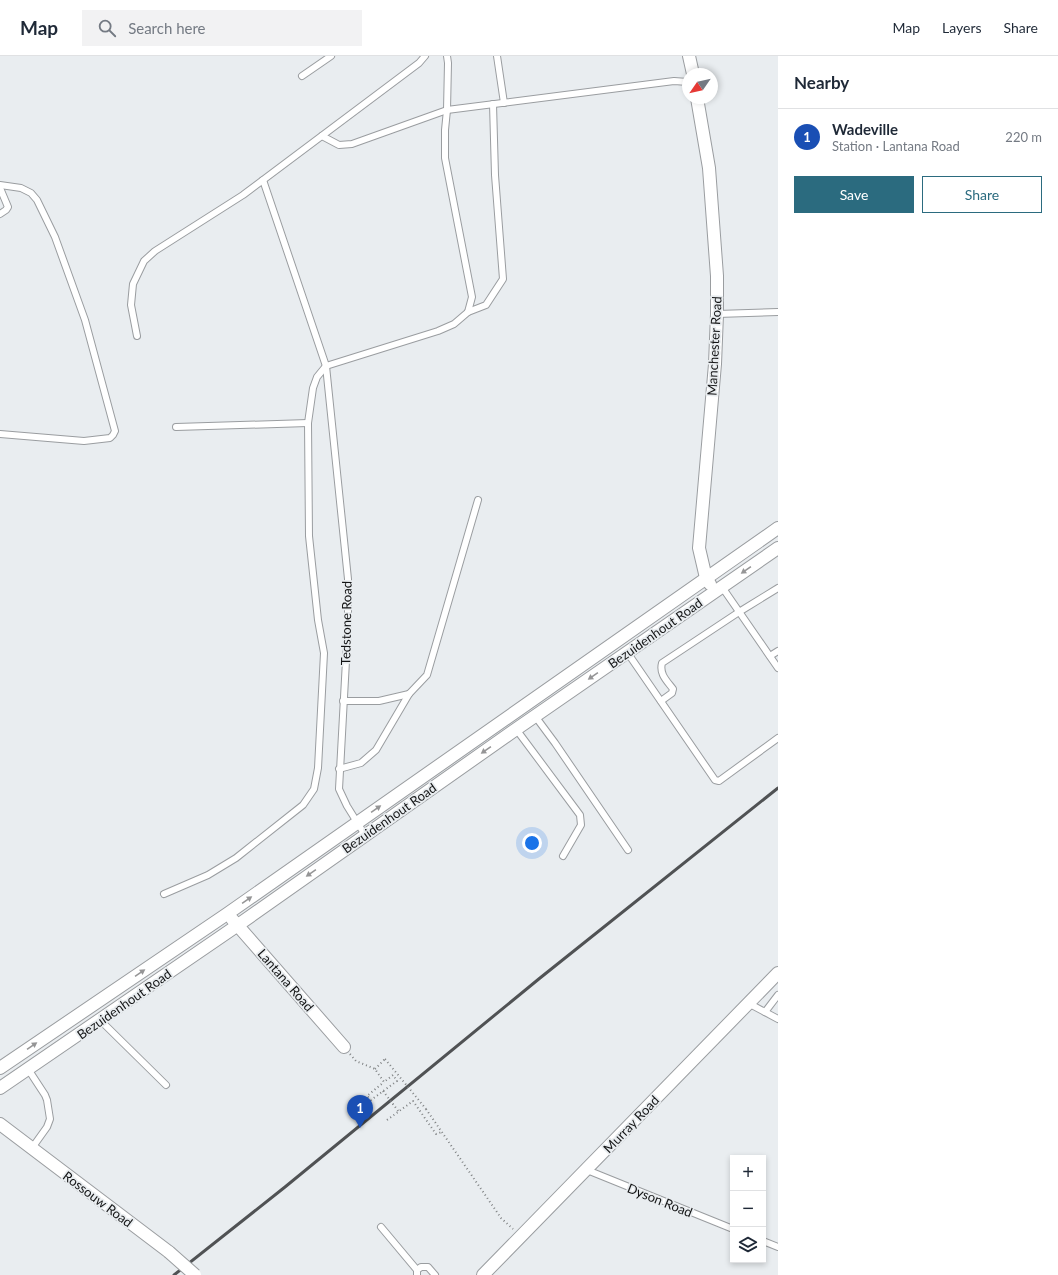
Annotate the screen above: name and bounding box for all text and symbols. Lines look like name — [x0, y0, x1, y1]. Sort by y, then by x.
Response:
search box — [82, 10, 362, 46]
text: Map — [20, 16, 58, 39]
icon: search — [96, 17, 118, 39]
text: Search here — [128, 19, 206, 37]
text: Map — [892, 19, 920, 36]
text: Layers — [942, 19, 982, 36]
text: Share — [1004, 19, 1038, 36]
north arrow — [682, 68, 718, 104]
text: Nearby — [794, 72, 849, 93]
text: Wadeville — [832, 120, 898, 138]
text: 1 — [803, 129, 811, 145]
text: 220 m — [1005, 129, 1042, 145]
text: Station · Lantana Road — [832, 138, 960, 154]
button: Save — [794, 176, 914, 213]
button: Share — [922, 176, 1042, 213]
street label: Manchester Road — [703, 296, 725, 396]
one-way arrow — [741, 566, 751, 574]
street label: Tedstone Road — [337, 581, 355, 665]
street label: Bezuidenhout Road — [605, 594, 705, 672]
one-way arrow — [588, 672, 598, 680]
one-way arrow — [481, 746, 492, 754]
street label: Bezuidenhout Road — [339, 779, 439, 857]
one-way arrow — [371, 805, 381, 813]
your location — [522, 833, 542, 853]
one-way arrow — [306, 869, 317, 877]
one-way arrow — [242, 896, 252, 904]
street label: Lantana Road — [255, 946, 317, 1014]
street label: Bezuidenhout Road — [74, 965, 174, 1043]
one-way arrow — [134, 969, 145, 977]
one-way arrow — [26, 1043, 38, 1050]
street label: Murray Road — [600, 1092, 662, 1156]
pin: 1 — [347, 1095, 373, 1128]
map controls — [730, 1155, 766, 1263]
button: + — [730, 1155, 766, 1191]
street label: Rossouw Road — [60, 1168, 136, 1230]
street label: Dyson Road — [625, 1180, 695, 1220]
button: − — [730, 1191, 766, 1227]
button: layers — [730, 1227, 766, 1263]

